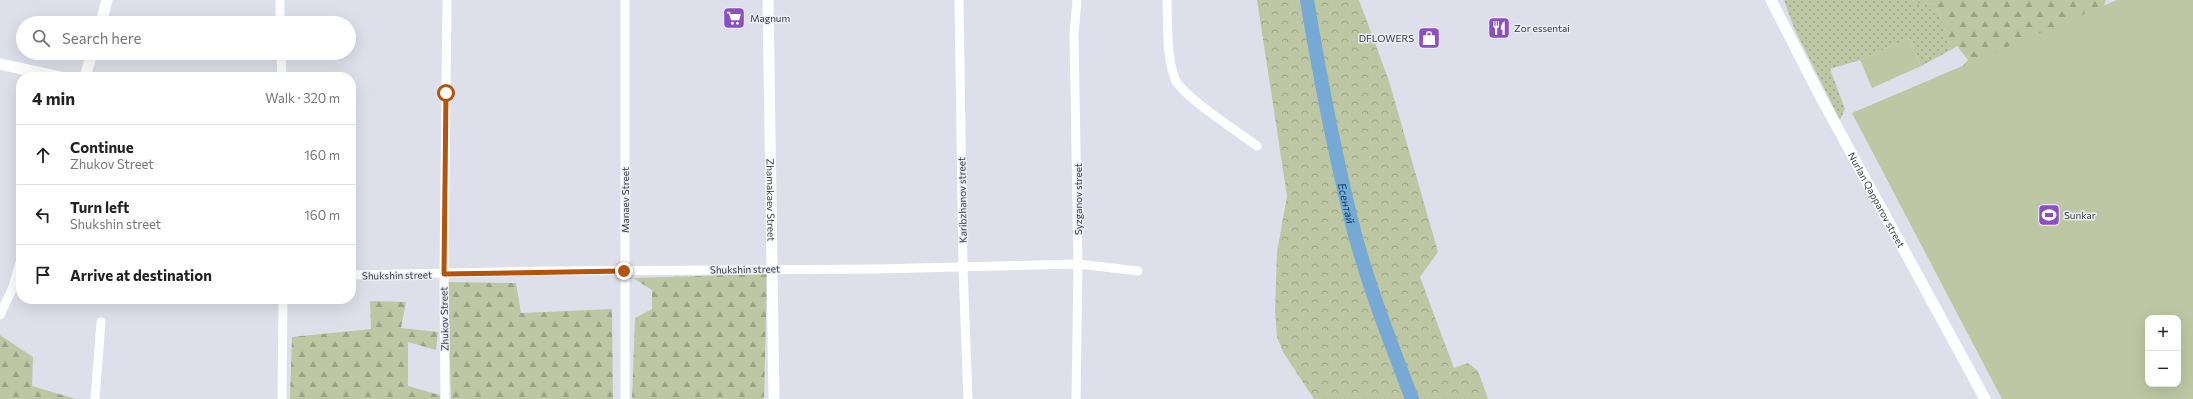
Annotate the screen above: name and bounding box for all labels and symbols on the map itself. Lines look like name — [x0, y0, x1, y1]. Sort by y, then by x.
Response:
supermarket icon: Magnum — [721, 5, 747, 31]
place label: Magnum — [750, 12, 790, 24]
restaurant icon: Zor essentai — [1486, 15, 1512, 41]
place label: Zor essentai — [1514, 22, 1570, 34]
shop icon: DFLOWERS — [1416, 25, 1442, 51]
place label: DFLOWERS — [1359, 32, 1414, 44]
route start — [437, 84, 455, 102]
street label: Nurlan Qapparov street — [1846, 150, 1907, 250]
street label: Karibzhanov street — [955, 157, 969, 243]
street label: Zhamakaev Street — [764, 158, 778, 241]
street label: Syzganov street — [1072, 163, 1084, 235]
street label: Manaev Street — [619, 167, 631, 233]
water label: Есентай — [1336, 181, 1358, 225]
sports icon: Sunkar — [2036, 202, 2062, 228]
place label: Sunkar — [2064, 209, 2096, 221]
route end — [615, 262, 633, 280]
street label: Shukshin street — [710, 262, 780, 276]
street label: Shukshin street — [362, 268, 432, 282]
street label: Zhukov Street — [437, 287, 451, 351]

